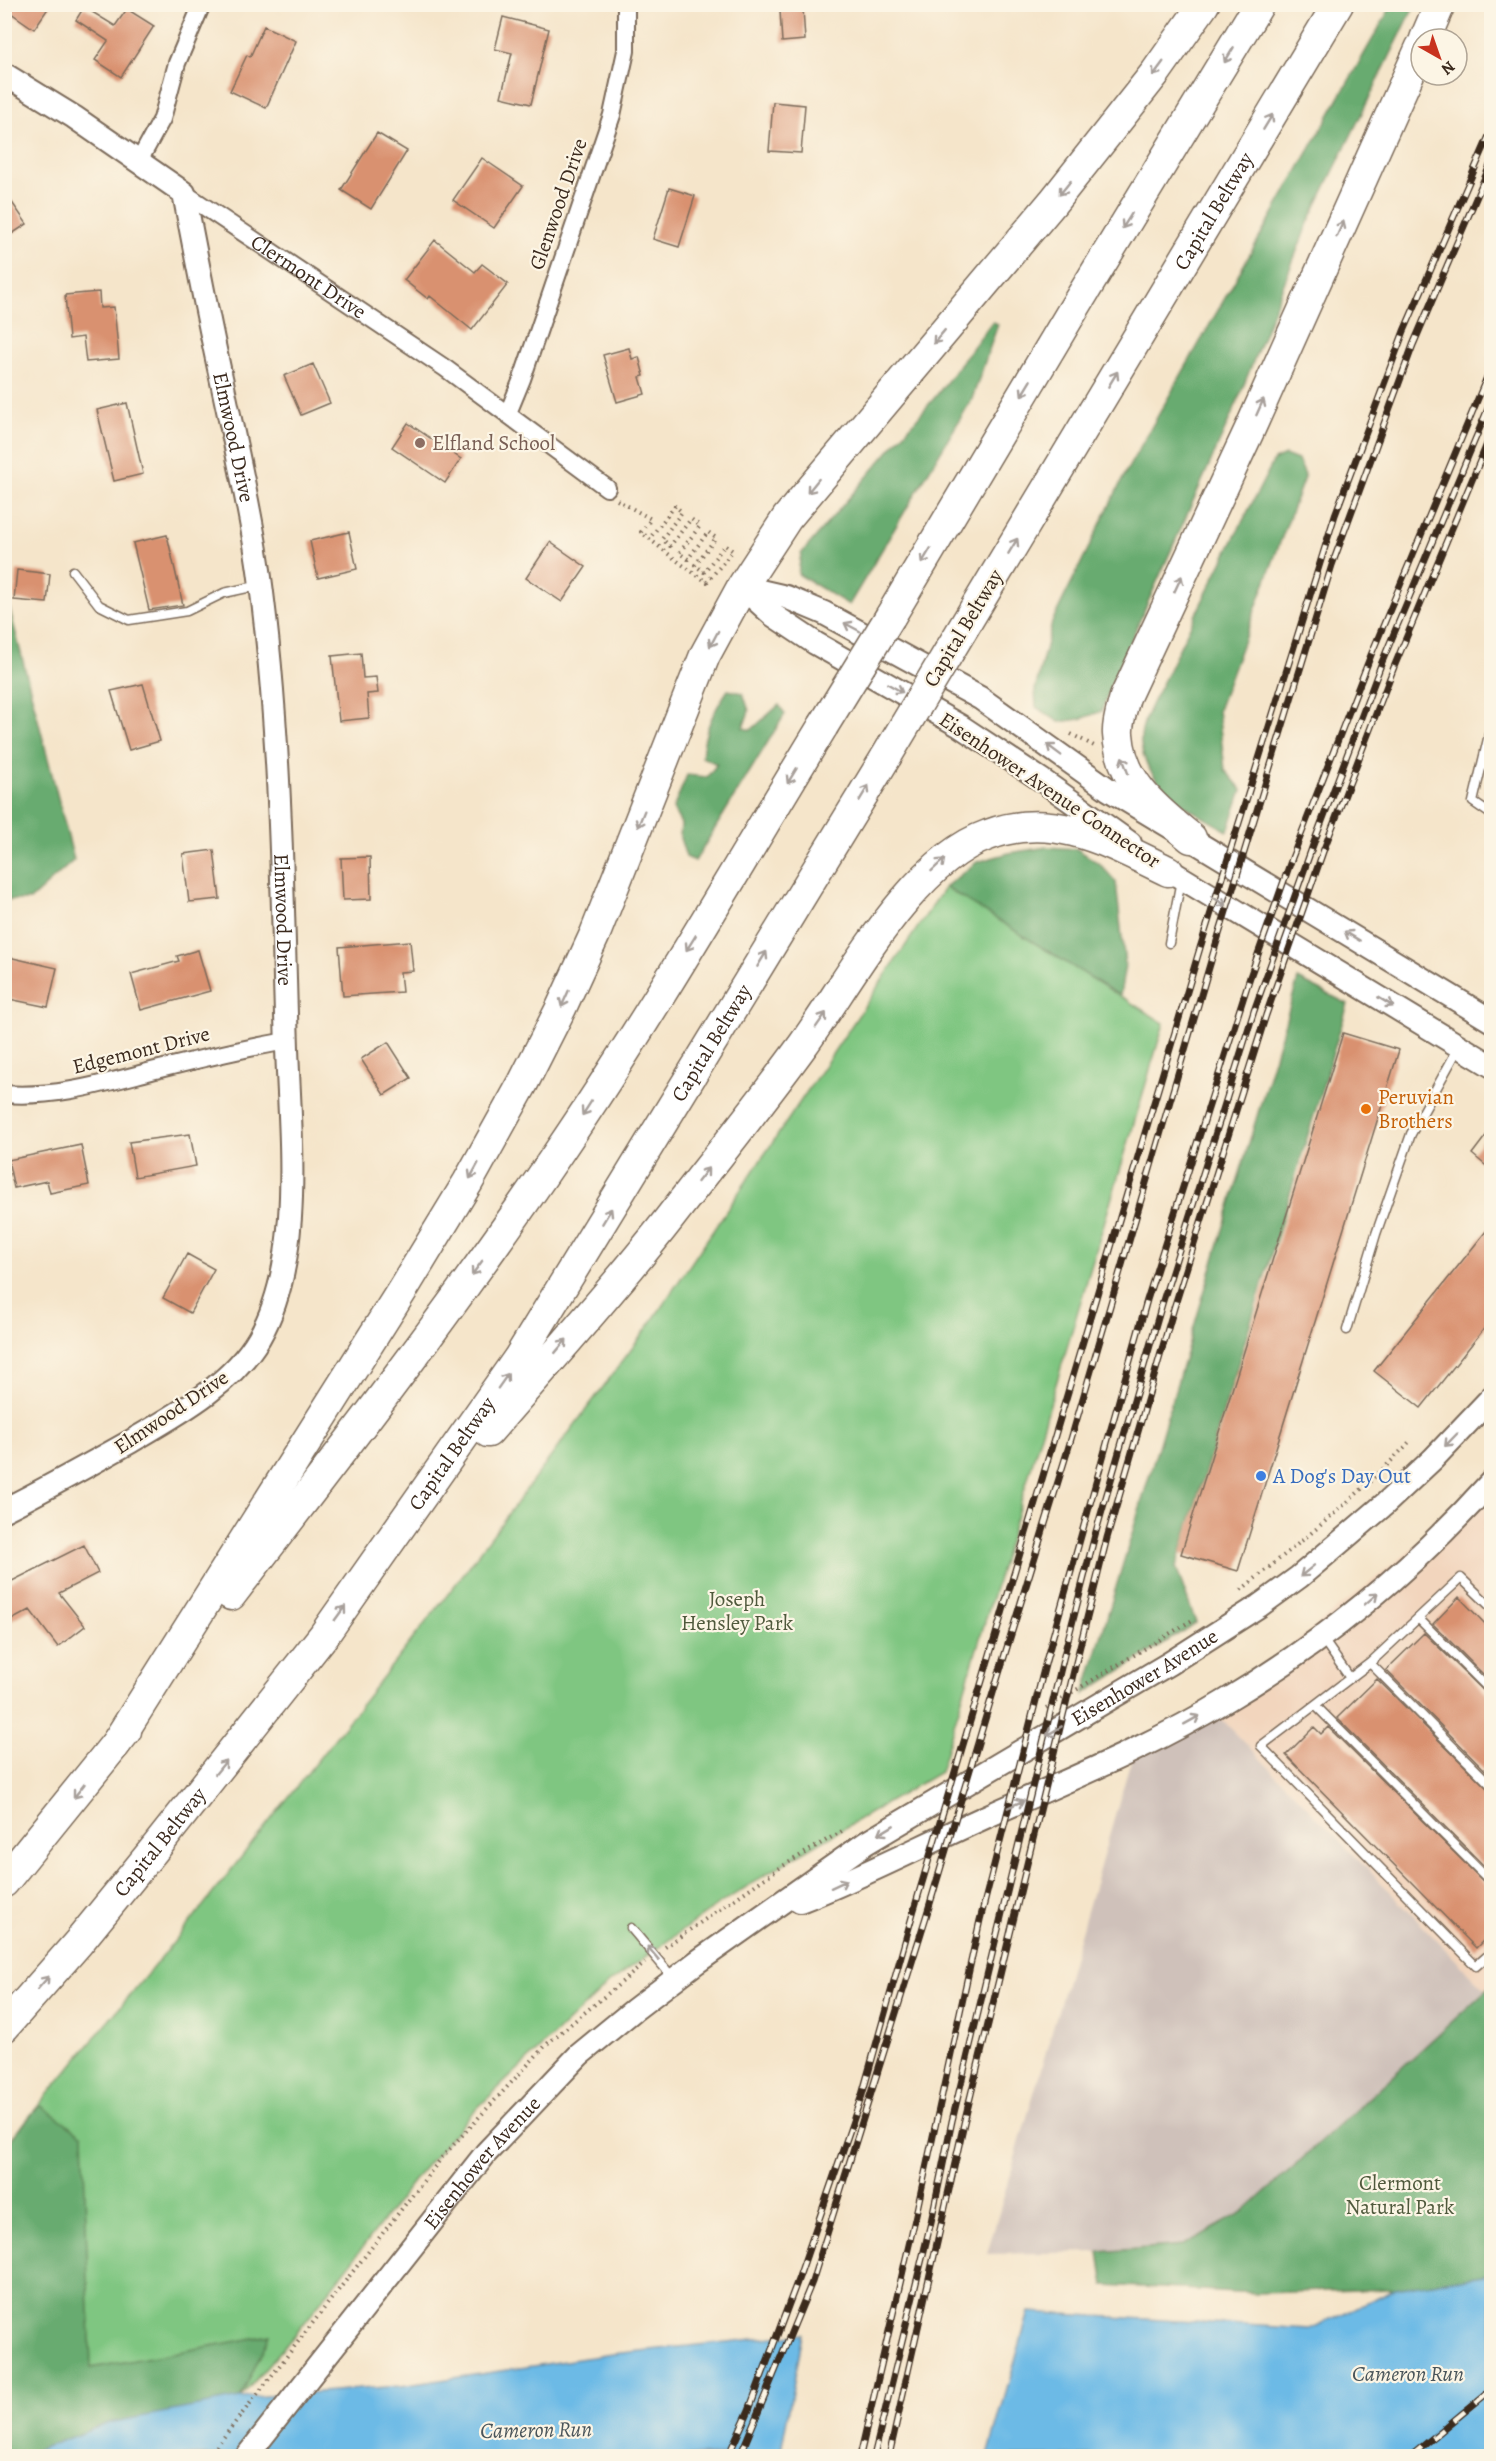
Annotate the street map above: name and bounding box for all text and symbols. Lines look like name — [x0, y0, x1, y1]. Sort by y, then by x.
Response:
north arrow — [1409, 27, 1469, 87]
one-way arrow — [1222, 46, 1234, 63]
text: N — [1436, 56, 1460, 80]
one-way arrow — [1152, 61, 1164, 77]
one-way arrow — [1262, 114, 1274, 131]
street label: Glenwood Drive — [522, 134, 594, 274]
street label: Capital Beltway — [1167, 146, 1260, 275]
one-way arrow — [1058, 180, 1072, 195]
one-way arrow — [1121, 212, 1133, 229]
one-way arrow — [1334, 220, 1346, 238]
street label: Clermont Drive — [245, 228, 372, 325]
one-way arrow — [932, 329, 946, 344]
street label: Elmwood Drive — [206, 369, 261, 505]
one-way arrow — [1108, 371, 1120, 388]
one-way arrow — [1020, 379, 1032, 396]
one-way arrow — [1254, 398, 1266, 416]
place label: Elfland School — [432, 429, 555, 457]
marker: Elfland School — [413, 436, 427, 450]
one-way arrow — [807, 478, 820, 494]
one-way arrow — [1007, 538, 1019, 555]
one-way arrow — [920, 547, 932, 564]
street label: Capital Beltway — [917, 563, 1010, 692]
one-way arrow — [1174, 575, 1185, 593]
one-way arrow — [844, 621, 861, 633]
one-way arrow — [708, 629, 719, 647]
one-way arrow — [886, 683, 903, 695]
street label: Eisenhower Avenue Connector — [934, 705, 1166, 875]
one-way arrow — [1046, 744, 1062, 757]
one-way arrow — [1119, 756, 1130, 775]
one-way arrow — [786, 767, 798, 784]
one-way arrow — [858, 785, 870, 802]
one-way arrow — [634, 809, 645, 828]
street label: Elmwood Drive — [267, 853, 299, 986]
one-way arrow — [930, 858, 945, 872]
one-way arrow — [1210, 896, 1227, 908]
one-way arrow — [1344, 929, 1361, 941]
one-way arrow — [685, 934, 697, 951]
one-way arrow — [757, 951, 769, 968]
street label: Capital Beltway — [665, 978, 758, 1107]
one-way arrow — [559, 989, 570, 1007]
one-way arrow — [1377, 996, 1394, 1008]
one-way arrow — [815, 1012, 827, 1029]
street label: Edgemont Drive — [69, 1019, 213, 1081]
place label: Peruvian Brothers — [1378, 1083, 1454, 1135]
one-way arrow — [581, 1099, 594, 1116]
marker: Peruvian Brothers — [1359, 1102, 1373, 1116]
one-way arrow — [468, 1162, 480, 1179]
one-way arrow — [696, 1168, 709, 1184]
one-way arrow — [601, 1208, 613, 1225]
one-way arrow — [471, 1260, 483, 1276]
one-way arrow — [554, 1339, 568, 1354]
street label: Elmwood Drive — [108, 1363, 234, 1461]
one-way arrow — [497, 1373, 509, 1389]
street label: Capital Beltway — [402, 1390, 502, 1516]
one-way arrow — [1444, 1432, 1459, 1447]
place label: A Dog's Day Out — [1272, 1462, 1411, 1490]
marker: A Dog's Day Out — [1254, 1469, 1268, 1483]
one-way arrow — [1299, 1564, 1315, 1577]
park label: Joseph Hensley Park — [681, 1585, 794, 1637]
one-way arrow — [1363, 1592, 1378, 1606]
one-way arrow — [334, 1606, 346, 1622]
street label: Eisenhower Avenue — [1066, 1622, 1223, 1733]
one-way arrow — [1183, 1714, 1200, 1726]
one-way arrow — [1046, 1726, 1063, 1738]
one-way arrow — [214, 1760, 227, 1776]
street label: Capital Beltway — [107, 1781, 213, 1903]
one-way arrow — [73, 1783, 86, 1799]
one-way arrow — [1007, 1797, 1025, 1808]
one-way arrow — [878, 1825, 895, 1837]
one-way arrow — [829, 1878, 847, 1890]
one-way arrow — [646, 1946, 659, 1962]
one-way arrow — [36, 1975, 50, 1990]
street label: Eisenhower Avenue — [417, 2090, 547, 2235]
park label: Clermont Natural Park — [1345, 2169, 1455, 2221]
water label: Cameron Run — [1352, 2359, 1464, 2389]
water label: Cameron Run — [480, 2414, 592, 2446]

